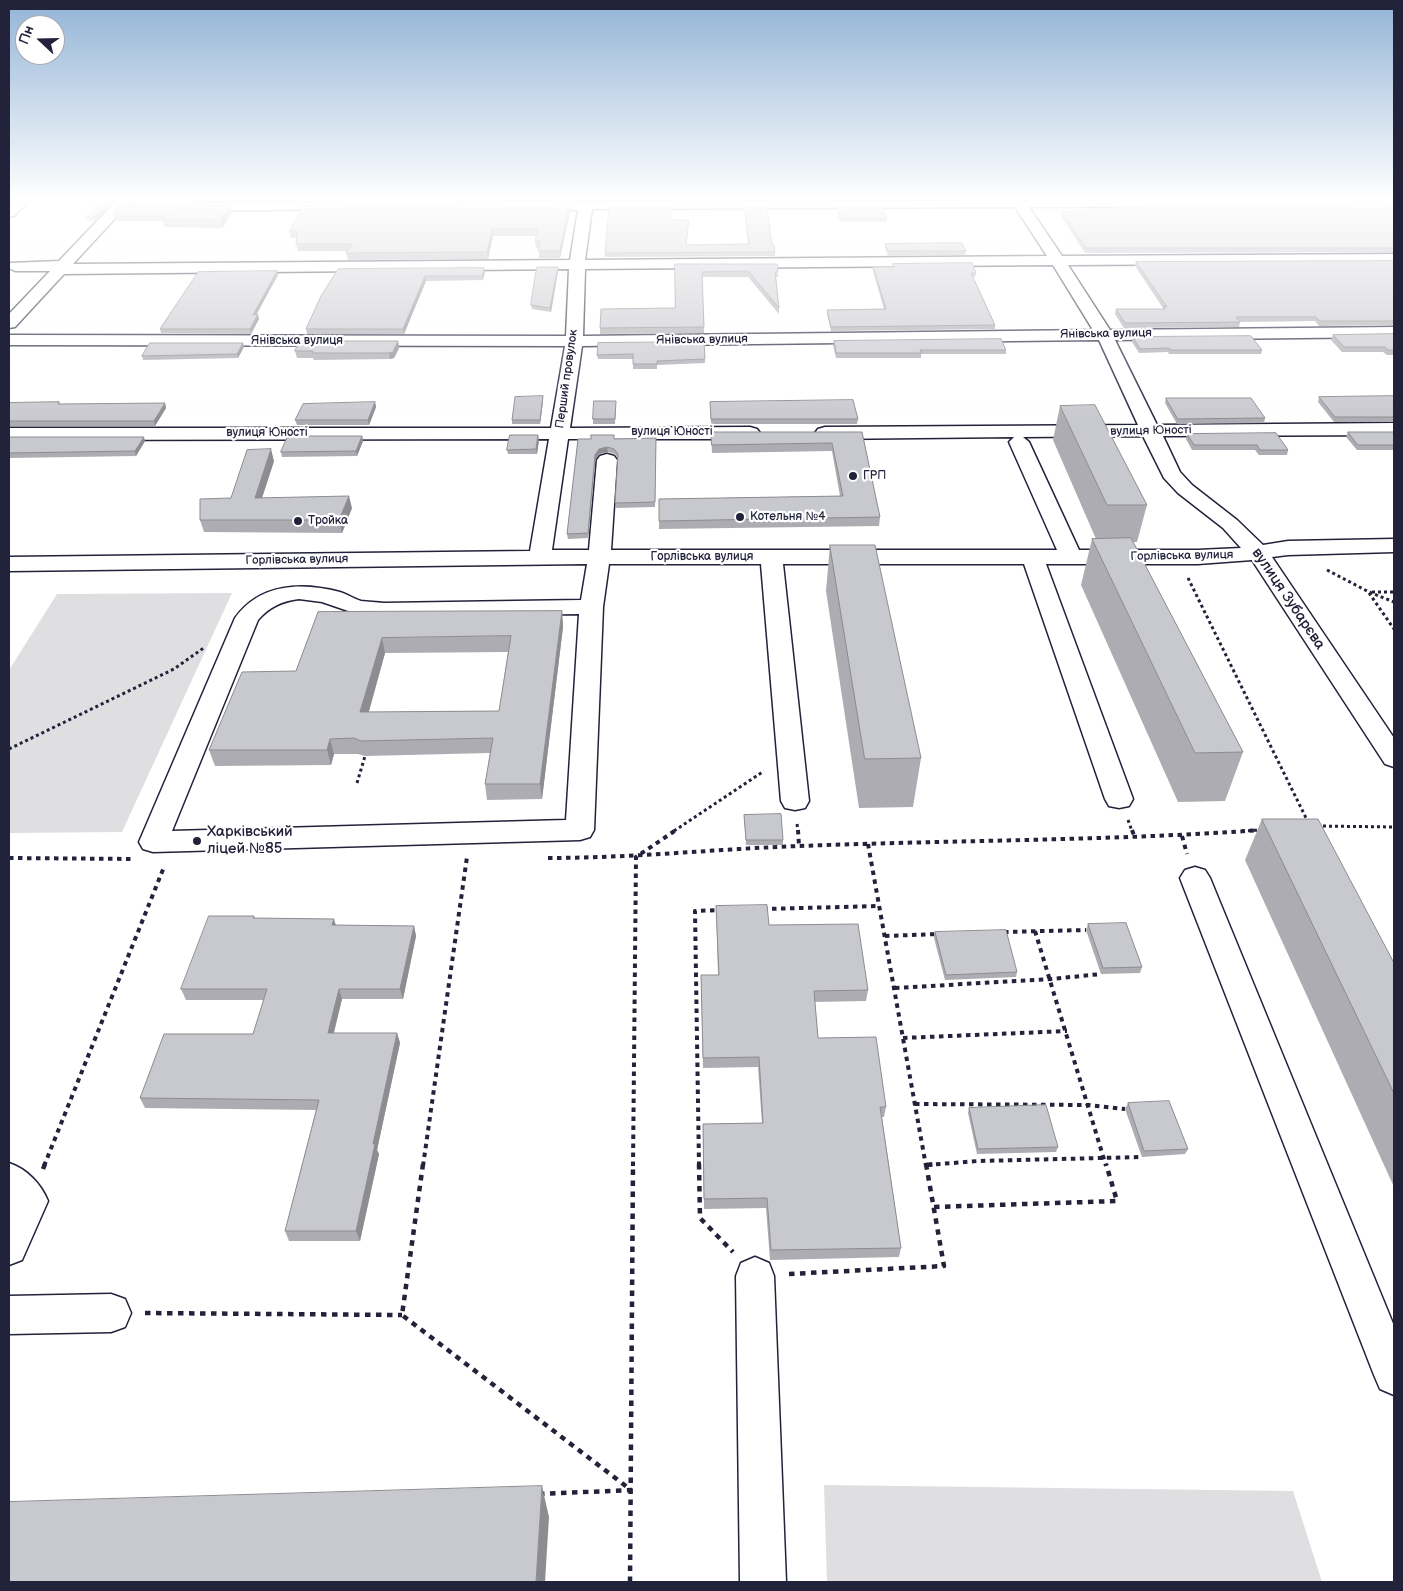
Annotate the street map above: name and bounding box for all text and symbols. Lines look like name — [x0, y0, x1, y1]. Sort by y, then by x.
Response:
north arrow — [15, 15, 65, 65]
text: Пн — [15, 23, 38, 47]
street label: Янівська вулиця — [1060, 326, 1152, 342]
street label: Перший провулок — [553, 329, 581, 429]
street label: Янівська вулиця — [656, 332, 748, 348]
street label: Янівська вулиця — [251, 334, 343, 348]
street label: вулиця Юності — [1110, 423, 1192, 439]
street label: вулиця Юності — [631, 425, 713, 439]
street label: вулиця Юності — [226, 426, 308, 440]
place label: ГРП — [863, 469, 886, 483]
marker: ГРП — [847, 470, 859, 482]
place label: Котельня №4 — [750, 510, 826, 524]
marker: Котельня №4 — [734, 511, 746, 523]
place label: Тройка — [308, 514, 348, 528]
marker: Тройка — [292, 515, 304, 527]
street label: вулиця Зубарєва — [1247, 545, 1329, 653]
street label: Горлівська вулиця — [1130, 548, 1234, 564]
street label: Горлівська вулиця — [651, 550, 753, 564]
street label: Горлівська вулиця — [245, 552, 349, 568]
place label: Харківський ліцей №85 — [207, 823, 293, 858]
marker: Харківський ліцей №85 — [191, 835, 203, 847]

